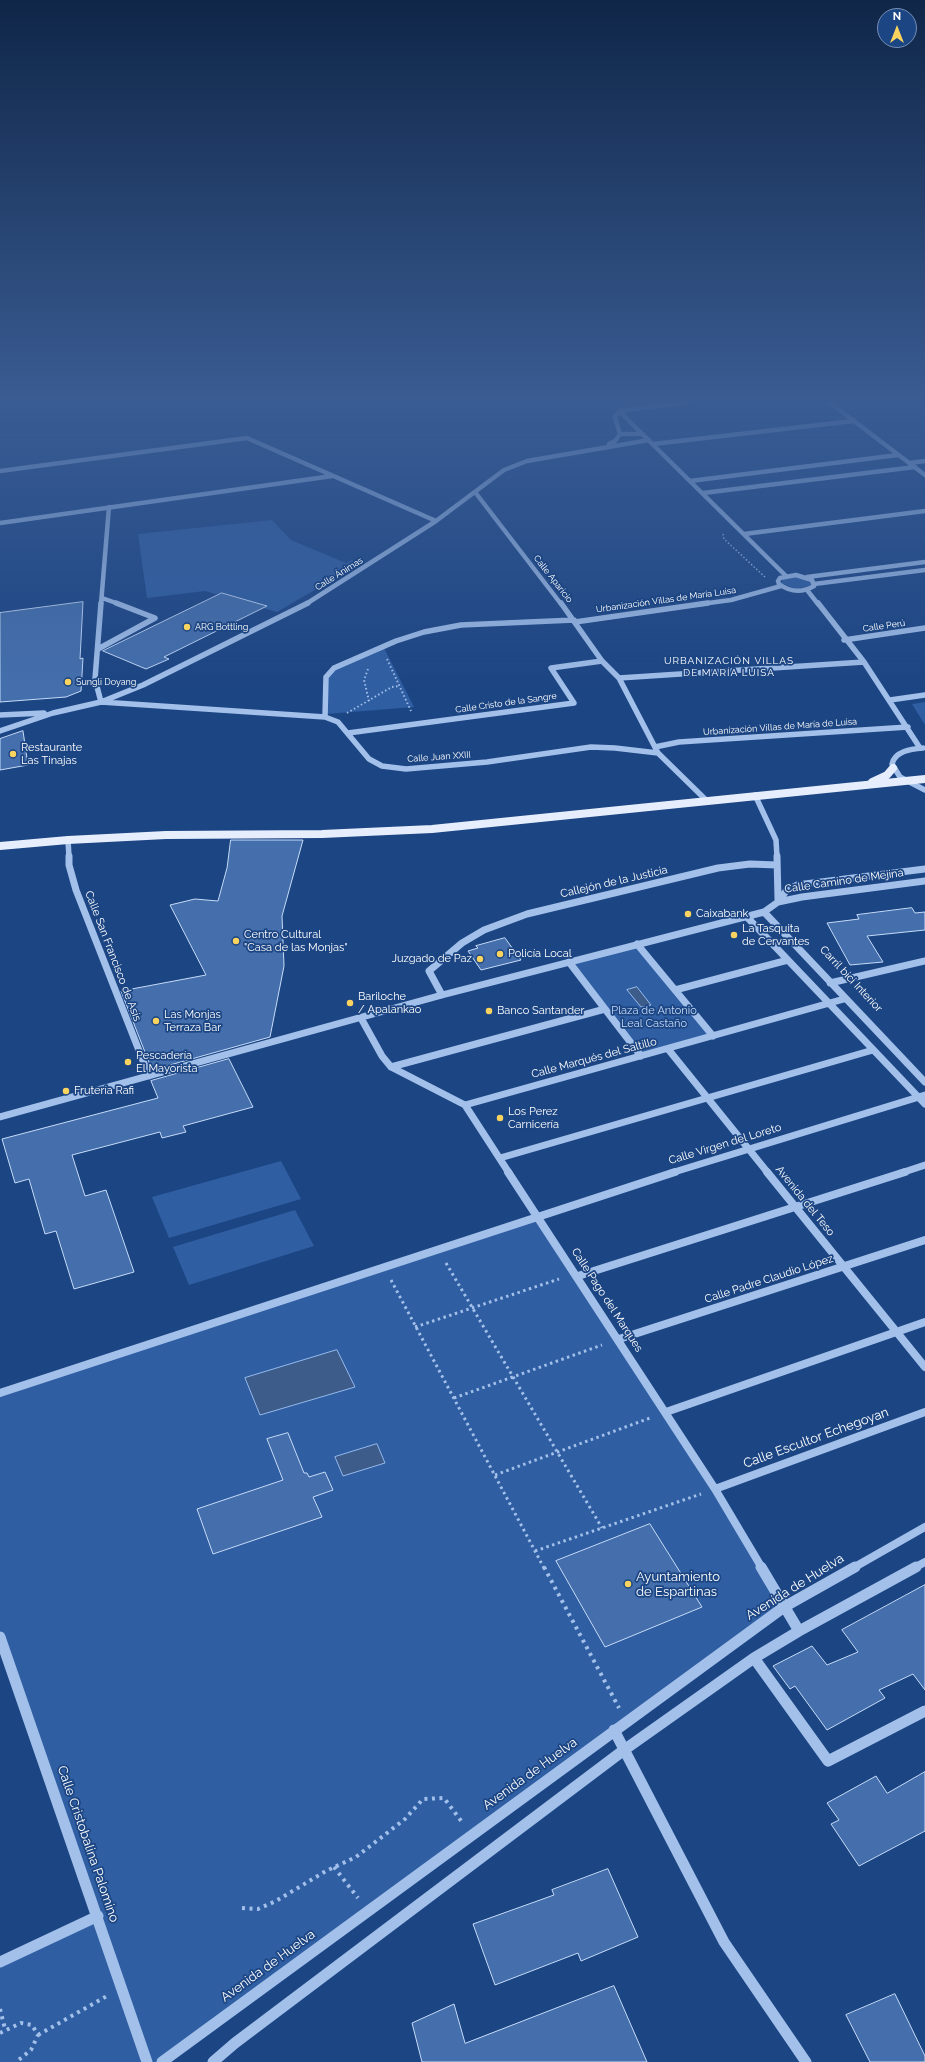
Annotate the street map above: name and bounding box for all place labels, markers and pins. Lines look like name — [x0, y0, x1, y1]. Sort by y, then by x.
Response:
marker: ARG Bottling — [182, 622, 192, 632]
place label: ARG Bottling — [195, 622, 248, 632]
marker: Sungli Doyang — [63, 677, 73, 687]
place label: Sungli Doyang — [76, 677, 136, 687]
place label: Restaurante Las Tinajas — [21, 741, 82, 767]
marker: Restaurante Las Tinajas — [8, 749, 18, 759]
place label: Caixabank — [696, 907, 748, 921]
marker: Caixabank — [683, 909, 693, 919]
place label: La Tasquita de Cervantes — [742, 922, 809, 948]
place label: Centro Cultural "Casa de las Monjas" — [244, 928, 348, 954]
marker: La Tasquita de Cervantes — [729, 930, 739, 940]
marker: Centro Cultural "Casa de las Monjas" — [231, 936, 241, 946]
place label: Policía Local — [508, 947, 572, 961]
marker: Policía Local — [495, 949, 505, 959]
place label: Juzgado de Paz — [392, 952, 472, 966]
marker: Juzgado de Paz — [475, 954, 485, 964]
place label: Bariloche / Apalankao — [358, 990, 421, 1016]
marker: Bariloche / Apalankao — [345, 998, 355, 1008]
place label: Banco Santander — [497, 1004, 584, 1018]
marker: Banco Santander — [484, 1006, 494, 1016]
place label: Las Monjas Terraza Bar — [164, 1008, 221, 1034]
marker: Las Monjas Terraza Bar — [151, 1016, 161, 1026]
place label: Pescadería El Mayorista — [136, 1049, 197, 1075]
marker: Pescadería El Mayorista — [123, 1057, 133, 1067]
place label: Frutería Rafi — [74, 1084, 134, 1098]
marker: Frutería Rafi — [61, 1086, 71, 1096]
place label: Los Perez Carnicería — [508, 1105, 559, 1131]
marker: Los Perez Carnicería — [495, 1113, 505, 1123]
place label: Ayuntamiento de Espartinas — [636, 1569, 720, 1600]
marker: Ayuntamiento de Espartinas — [623, 1579, 633, 1589]

